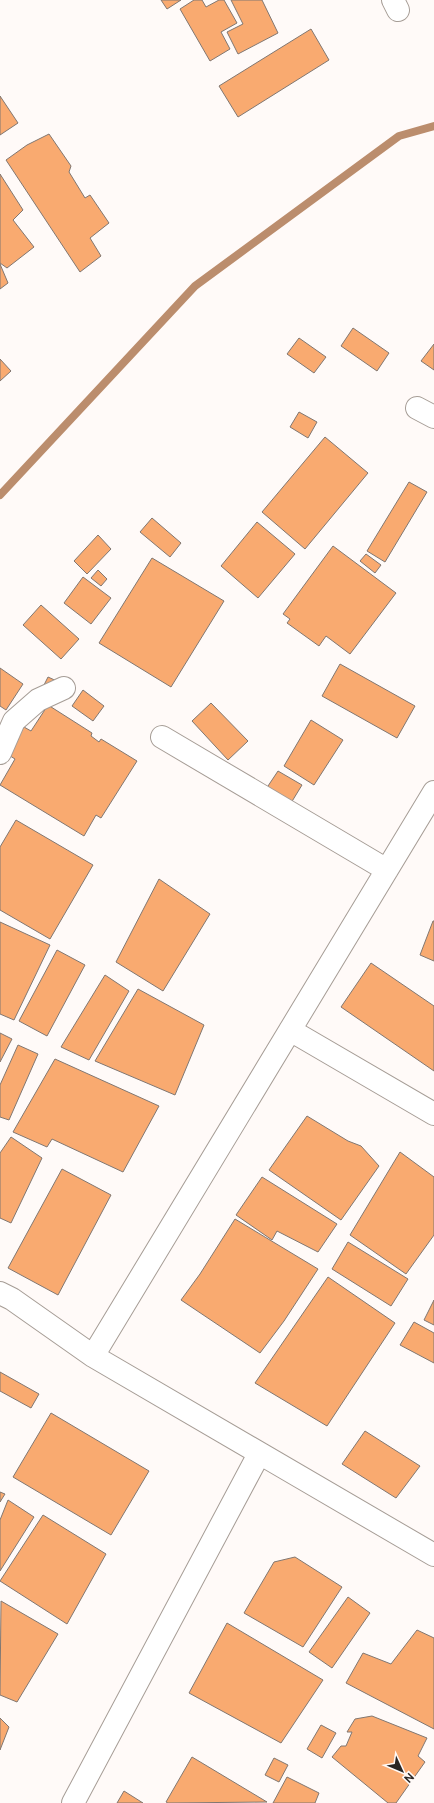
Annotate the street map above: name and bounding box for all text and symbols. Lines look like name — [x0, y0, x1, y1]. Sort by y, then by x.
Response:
north arrow — [382, 1751, 422, 1791]
text: N — [402, 1771, 416, 1785]

